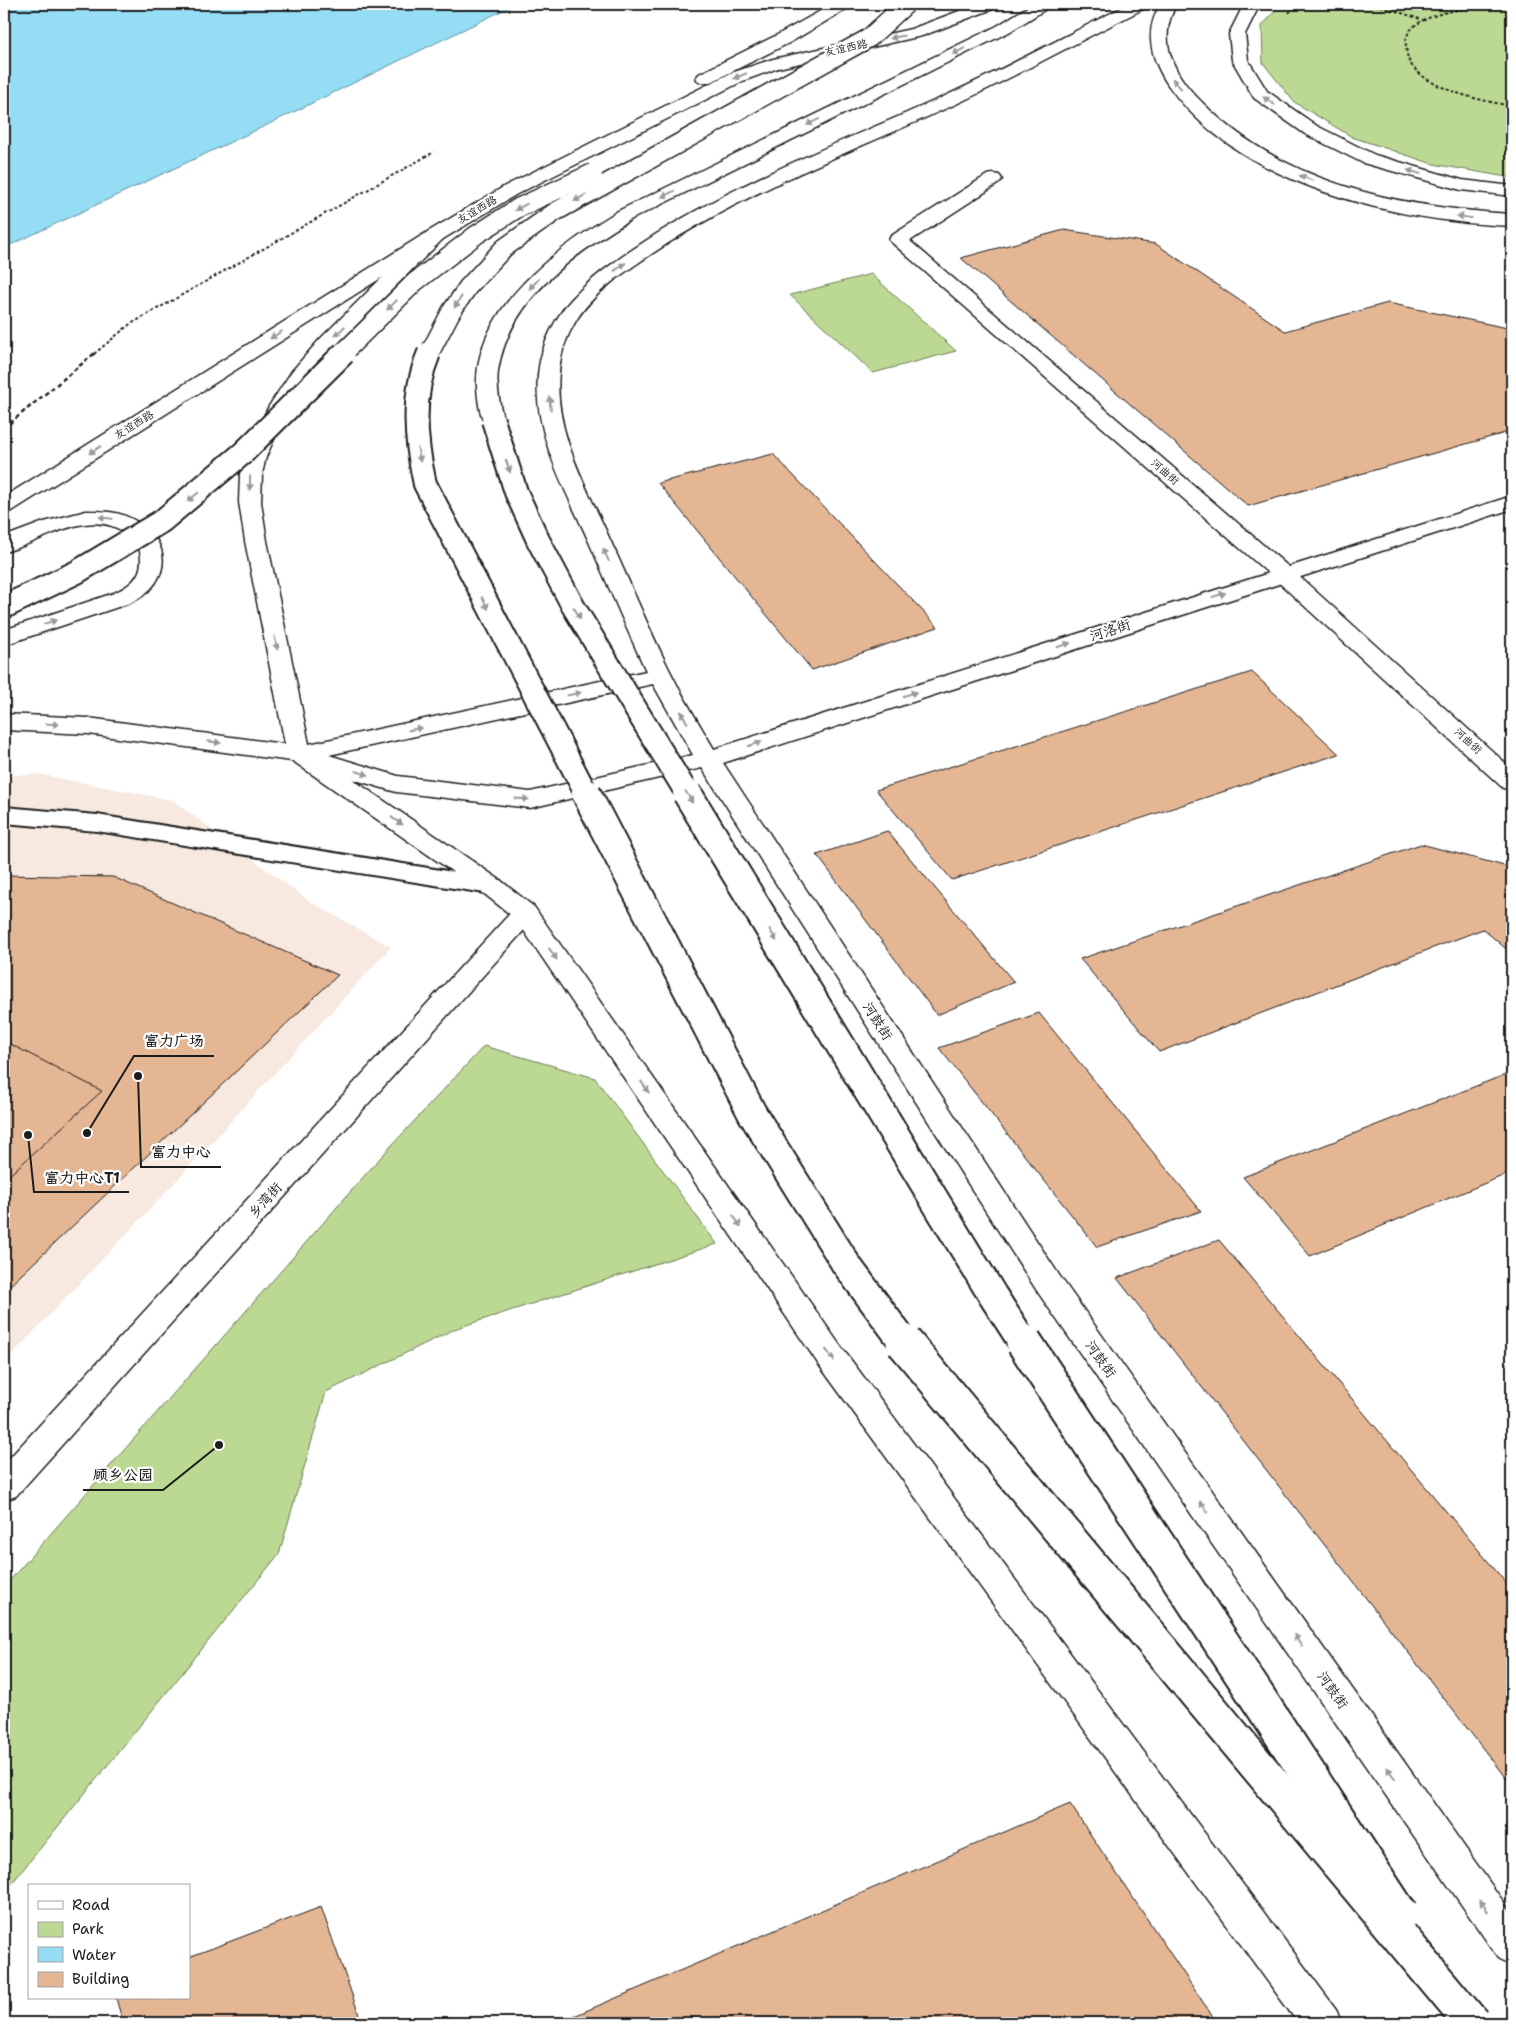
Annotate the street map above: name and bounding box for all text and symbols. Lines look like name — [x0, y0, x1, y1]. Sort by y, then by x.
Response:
one-way arrow — [889, 33, 905, 41]
street label: 友谊西路 — [823, 36, 869, 60]
one-way arrow — [952, 47, 966, 55]
one-way arrow — [732, 73, 747, 81]
one-way arrow — [1171, 78, 1183, 90]
one-way arrow — [1262, 96, 1276, 106]
one-way arrow — [806, 118, 821, 127]
one-way arrow — [1406, 168, 1422, 176]
one-way arrow — [1299, 174, 1314, 181]
one-way arrow — [660, 190, 675, 198]
street label: 友谊西路 — [454, 192, 500, 228]
one-way arrow — [573, 194, 586, 203]
one-way arrow — [514, 203, 528, 211]
one-way arrow — [1455, 212, 1471, 220]
one-way arrow — [613, 261, 626, 272]
one-way arrow — [528, 278, 540, 290]
one-way arrow — [453, 296, 462, 309]
one-way arrow — [386, 299, 398, 311]
one-way arrow — [334, 325, 346, 337]
one-way arrow — [270, 331, 283, 340]
one-way arrow — [545, 395, 553, 411]
street label: 友谊西路 — [111, 407, 157, 443]
one-way arrow — [88, 445, 101, 454]
one-way arrow — [415, 448, 423, 463]
street label: 河曲街 — [1148, 456, 1183, 489]
one-way arrow — [504, 459, 512, 474]
one-way arrow — [246, 475, 254, 491]
one-way arrow — [187, 491, 200, 502]
one-way arrow — [97, 513, 113, 521]
one-way arrow — [602, 548, 610, 562]
one-way arrow — [1212, 591, 1227, 599]
one-way arrow — [481, 596, 489, 610]
one-way arrow — [573, 606, 582, 619]
street label: 河洛街 — [1087, 615, 1133, 645]
one-way arrow — [43, 618, 58, 626]
one-way arrow — [273, 636, 281, 652]
one-way arrow — [1057, 640, 1072, 648]
one-way arrow — [566, 690, 581, 698]
one-way arrow — [902, 690, 917, 698]
one-way arrow — [680, 709, 688, 724]
one-way arrow — [45, 720, 61, 728]
street label: 河曲街 — [1451, 724, 1486, 758]
one-way arrow — [407, 725, 423, 733]
one-way arrow — [206, 739, 222, 747]
one-way arrow — [748, 739, 763, 747]
one-way arrow — [355, 770, 370, 778]
one-way arrow — [685, 790, 694, 803]
one-way arrow — [515, 795, 531, 803]
one-way arrow — [390, 816, 404, 826]
one-way arrow — [769, 929, 778, 942]
one-way arrow — [548, 947, 558, 960]
street label: 河鼓街 — [859, 998, 897, 1044]
callout: 富力广场 — [134, 1026, 214, 1056]
text: 富力广场 — [144, 1031, 204, 1051]
one-way arrow — [640, 1081, 650, 1094]
callout: 富力中心 — [141, 1137, 221, 1167]
text: 富力中心 — [151, 1142, 211, 1162]
callout: 富力中心T1 — [34, 1162, 129, 1192]
text: 富力中心T1 — [44, 1168, 120, 1188]
street label: 乡湾街 — [244, 1178, 286, 1222]
one-way arrow — [732, 1214, 742, 1228]
street label: 河鼓街 — [1082, 1337, 1120, 1381]
one-way arrow — [824, 1348, 835, 1361]
callout: 顾乡公园 — [83, 1460, 163, 1490]
text: 顾乡公园 — [93, 1465, 153, 1485]
one-way arrow — [1199, 1500, 1209, 1513]
one-way arrow — [1293, 1633, 1303, 1646]
street label: 河鼓街 — [1314, 1668, 1352, 1712]
one-way arrow — [1386, 1766, 1396, 1779]
legend — [28, 1884, 190, 2000]
text: Road — [72, 1895, 110, 1915]
one-way arrow — [1479, 1899, 1489, 1912]
text: Park — [72, 1919, 104, 1939]
text: Water — [72, 1945, 116, 1965]
text: Building — [72, 1969, 129, 1989]

